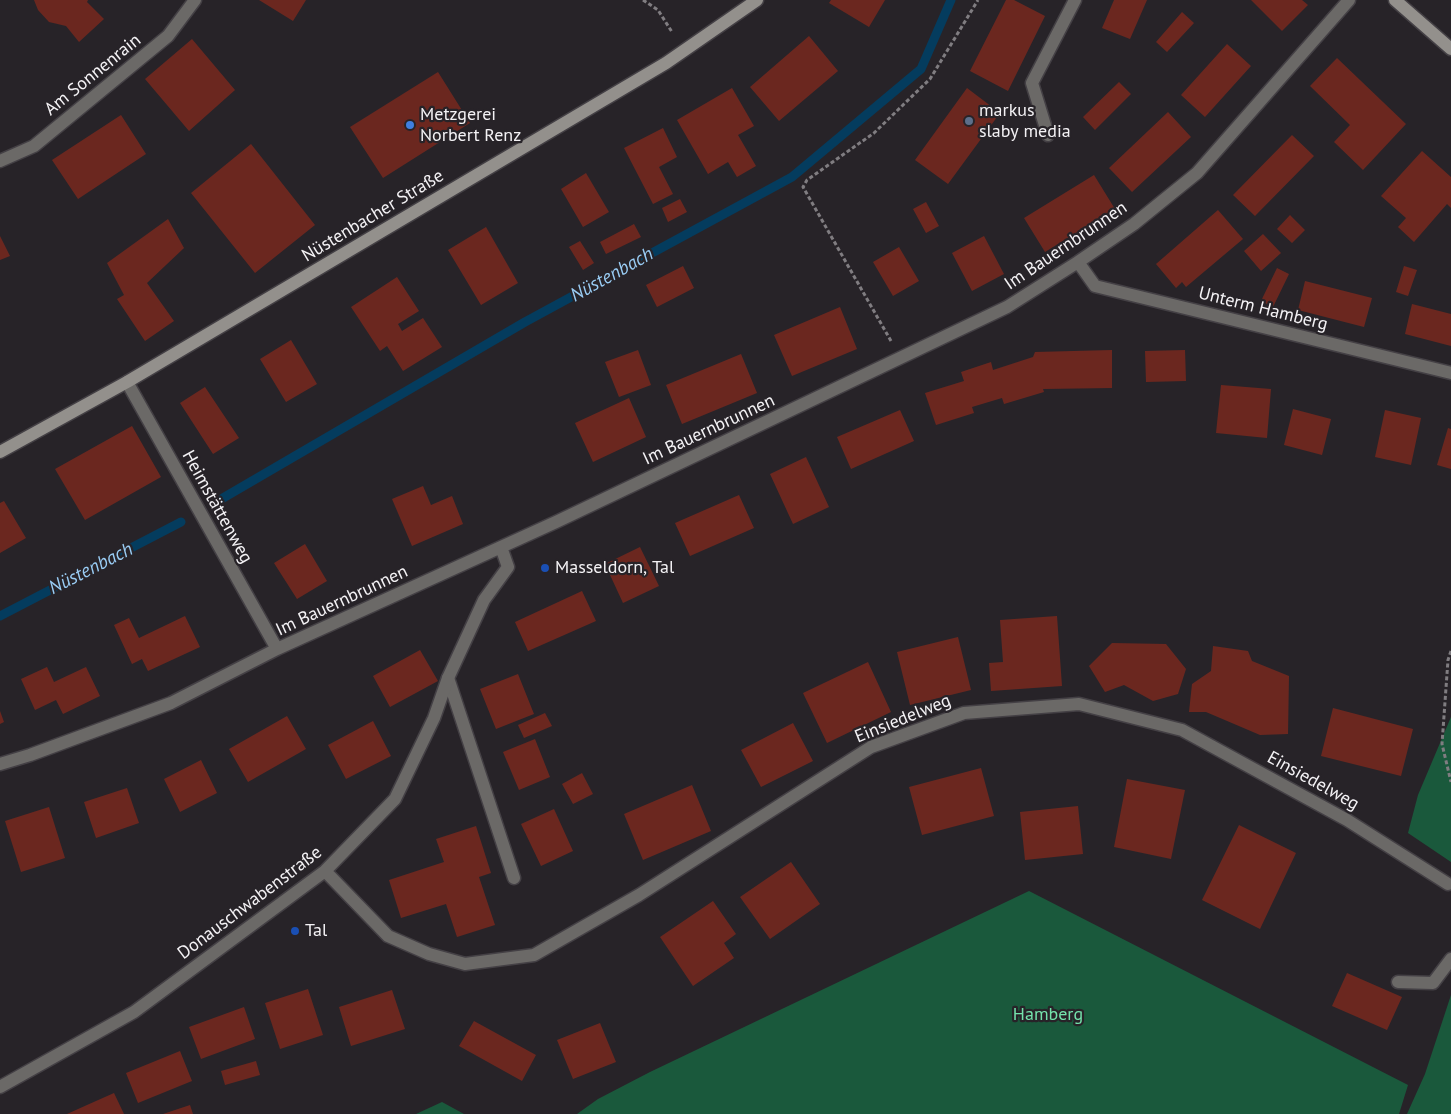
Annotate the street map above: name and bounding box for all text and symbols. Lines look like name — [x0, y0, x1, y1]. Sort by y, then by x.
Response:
street label: Am Sonnenrain — [41, 30, 145, 120]
place label: markus slaby media — [979, 100, 1071, 142]
place label: Metzgerei Norbert Renz — [420, 104, 521, 146]
marker: markus slaby media — [963, 115, 975, 127]
marker: Metzgerei Norbert Renz — [404, 119, 416, 131]
street label: Nüstenbacher Straße — [298, 165, 448, 267]
street label: Im Bauernbrunnen — [1001, 197, 1131, 295]
water label: Nüstenbach — [567, 243, 657, 307]
street label: Unterm Hamberg — [1196, 282, 1330, 336]
street label: Im Bauernbrunnen — [640, 390, 778, 470]
street label: Heimstättenweg — [177, 447, 257, 567]
water label: Nüstenbach — [45, 538, 137, 600]
place label: Masseldorn, Tal — [555, 557, 674, 579]
street label: Im Bauernbrunnen — [273, 561, 411, 641]
marker: Masseldorn, Tal — [539, 562, 551, 574]
street label: Einsiedelweg — [852, 690, 954, 748]
street label: Einsiedelweg — [1263, 747, 1363, 815]
street label: Donauschwabenstraße — [174, 842, 326, 964]
place label: Tal — [305, 920, 327, 942]
marker: Tal — [289, 925, 301, 937]
park label: Hamberg — [1013, 1004, 1083, 1026]

